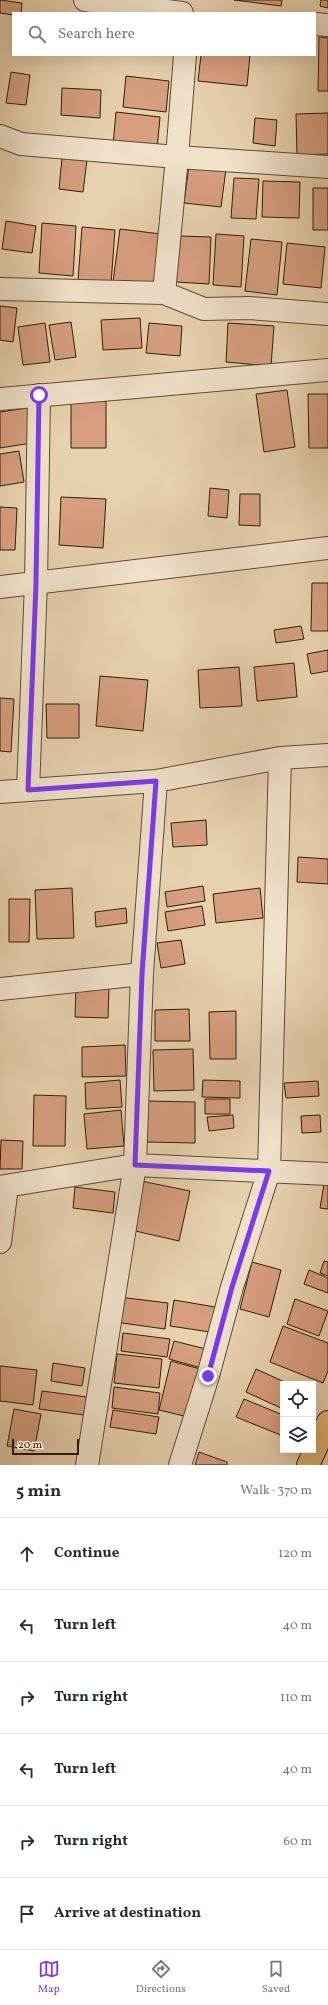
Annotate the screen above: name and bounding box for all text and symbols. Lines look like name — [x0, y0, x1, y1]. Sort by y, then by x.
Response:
search box — [12, 12, 316, 56]
icon: search — [26, 23, 48, 45]
text: Search here — [58, 24, 135, 45]
route start — [30, 386, 48, 404]
route end — [199, 1367, 217, 1385]
map controls — [280, 1381, 316, 1453]
button: locate — [280, 1381, 316, 1417]
button: layers — [280, 1417, 316, 1453]
scale bar — [12, 1437, 79, 1456]
text: 20 m — [18, 1438, 42, 1453]
text: 5 min — [16, 1480, 61, 1503]
text: Walk · 370 m — [240, 1482, 312, 1500]
icon: ahead — [16, 1543, 38, 1565]
text: Continue — [54, 1543, 119, 1564]
text: 120 m — [278, 1545, 312, 1563]
icon: left — [16, 1615, 38, 1637]
text: Turn left — [54, 1615, 116, 1636]
text: 40 m — [283, 1617, 312, 1635]
icon: right — [16, 1687, 38, 1709]
text: Turn right — [54, 1687, 128, 1708]
text: 110 m — [280, 1689, 312, 1707]
icon: left — [16, 1759, 38, 1781]
text: Turn left — [54, 1759, 116, 1780]
text: 40 m — [283, 1761, 312, 1779]
icon: right — [16, 1831, 38, 1853]
text: Turn right — [54, 1831, 128, 1852]
text: 60 m — [284, 1833, 312, 1851]
icon: arrive — [16, 1903, 38, 1925]
text: Arrive at destination — [54, 1903, 201, 1924]
tab: Map — [38, 1958, 60, 1997]
tab: Directions — [136, 1958, 186, 1997]
tab: Saved — [262, 1958, 290, 1997]

